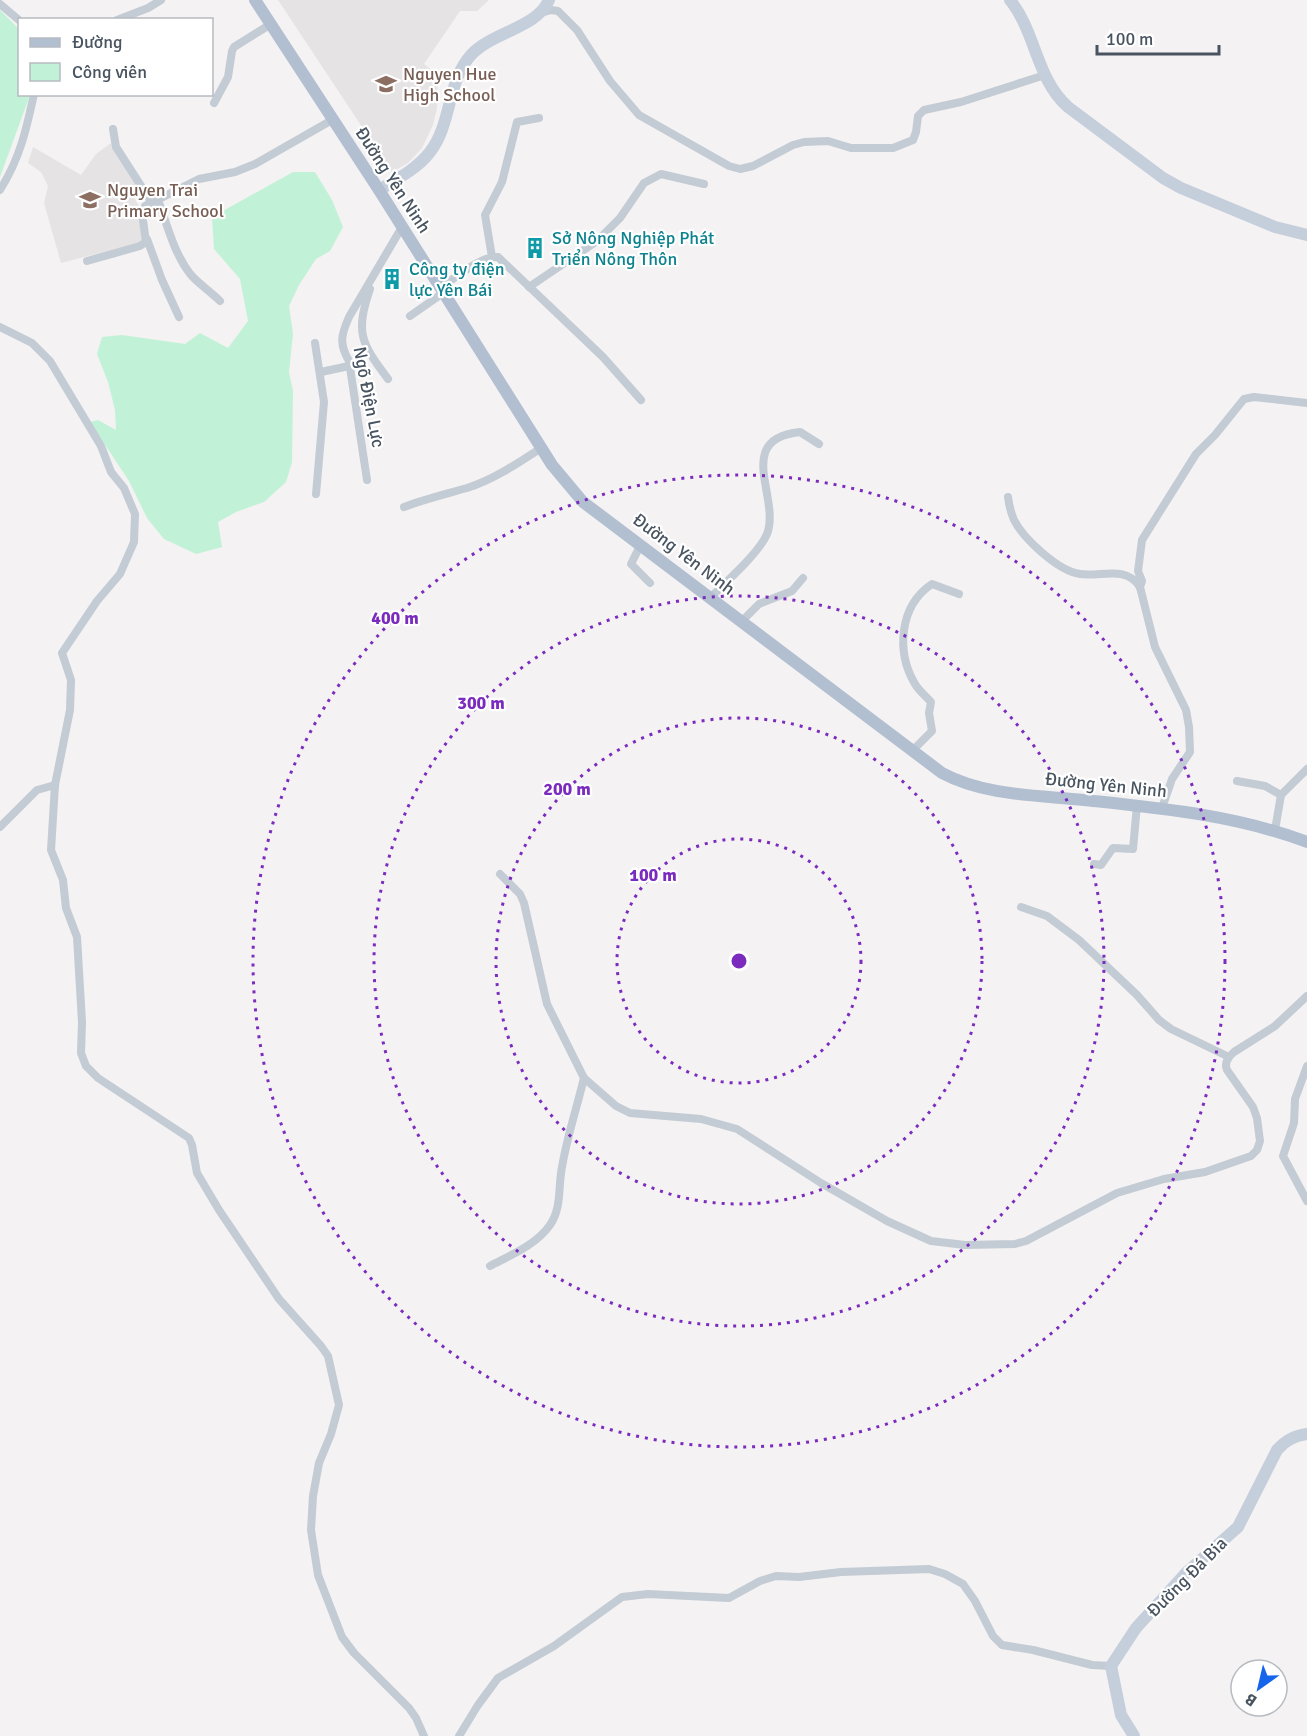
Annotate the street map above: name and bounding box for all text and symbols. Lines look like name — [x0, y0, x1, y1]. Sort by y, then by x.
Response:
legend — [18, 18, 213, 96]
scale bar — [1097, 18, 1218, 56]
text: 100 m — [1106, 28, 1153, 50]
text: Đường — [72, 31, 123, 53]
text: Công viên — [72, 61, 147, 83]
place label: Nguyen Hue High School — [403, 63, 497, 106]
school or university icon: Nguyen Hue High School — [374, 72, 398, 96]
street label: Đường Yên Ninh — [350, 123, 436, 237]
place label: Nguyen Trai Primary School — [107, 179, 224, 222]
school or university icon: Nguyen Trai Primary School — [78, 188, 102, 212]
place label: Sở Nông Nghiệp Phát Triển Nông Thôn — [552, 227, 714, 270]
building icon: Sở Nông Nghiệp Phát Triển Nông Thôn — [523, 236, 547, 260]
place label: Công ty điện lực Yên Bái — [409, 258, 505, 301]
building icon: Công ty điện lực Yên Bái — [380, 267, 404, 291]
street label: Ngõ Điện Lực — [348, 345, 390, 449]
street label: Đường Yên Ninh — [629, 508, 739, 600]
text: 400 m — [371, 607, 419, 629]
text: 300 m — [457, 692, 505, 714]
street label: Đường Yên Ninh — [1044, 768, 1168, 802]
text: 200 m — [543, 778, 591, 800]
text: 100 m — [629, 864, 677, 886]
centre of rings — [729, 951, 749, 971]
street label: Đường Đá Bia — [1142, 1532, 1232, 1622]
north arrow — [1229, 1658, 1289, 1718]
text: B — [1241, 1688, 1261, 1711]

